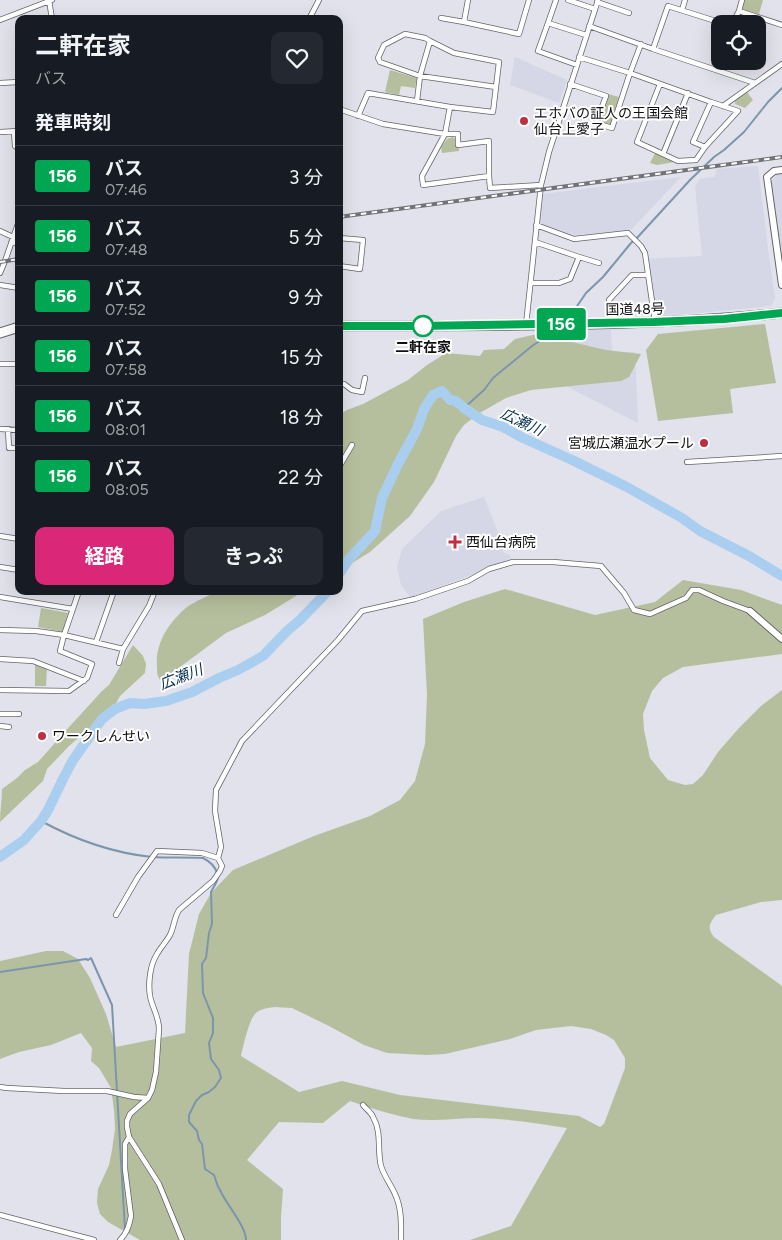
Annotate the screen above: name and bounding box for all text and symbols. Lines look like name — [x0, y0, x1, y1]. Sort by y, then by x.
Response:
map controls — [711, 15, 766, 70]
button: locate — [711, 15, 766, 70]
text: 二軒在家 — [35, 31, 131, 60]
button: heart — [271, 32, 323, 84]
text: バス — [35, 69, 67, 88]
place label: エホバの証人の王国会館 仙台上愛子 — [534, 105, 688, 138]
text: 発車時刻 — [35, 111, 111, 134]
marker: エホバの証人の王国会館 仙台上愛子 — [518, 115, 530, 127]
text: バス — [105, 157, 143, 180]
text: 156 — [48, 165, 77, 187]
text: 3 分 — [289, 166, 323, 189]
text: 07:46 — [105, 180, 147, 199]
text: バス — [105, 217, 143, 240]
text: 156 — [48, 225, 77, 247]
text: 5 分 — [288, 226, 323, 249]
text: 07:48 — [105, 240, 148, 259]
text: バス — [105, 277, 143, 300]
text: 156 — [48, 285, 77, 307]
text: 9 分 — [289, 286, 323, 309]
text: 07:52 — [105, 300, 146, 319]
street label: 国道48号 — [605, 300, 665, 319]
line badge: 156 — [532, 308, 590, 340]
text: 156 — [547, 313, 575, 335]
marker: 二軒在家 — [412, 315, 434, 337]
text: バス — [105, 337, 143, 360]
place label: 二軒在家 — [395, 339, 451, 356]
text: 156 — [48, 345, 77, 367]
text: 15 分 — [281, 346, 323, 369]
text: 07:58 — [105, 360, 147, 379]
text: バス — [105, 397, 143, 420]
water label: 広瀬川 — [498, 404, 548, 441]
text: 156 — [48, 405, 77, 427]
text: 18 分 — [280, 406, 323, 429]
text: 08:01 — [105, 420, 146, 439]
place label: 宮城広瀬温水プール — [568, 435, 694, 452]
marker: 宮城広瀬温水プール — [698, 437, 710, 449]
text: バス — [105, 457, 143, 480]
text: 156 — [48, 465, 77, 487]
text: 22 分 — [278, 466, 323, 489]
text: 08:05 — [105, 480, 149, 499]
button: 経路 — [35, 527, 174, 585]
button: きっぷ — [184, 527, 323, 585]
place label: 西仙台病院 — [466, 534, 536, 551]
marker: 西仙台病院 — [448, 535, 462, 549]
water label: 広瀬川 — [157, 660, 207, 693]
place label: ワークしんせい — [52, 728, 150, 745]
marker: ワークしんせい — [36, 730, 48, 742]

